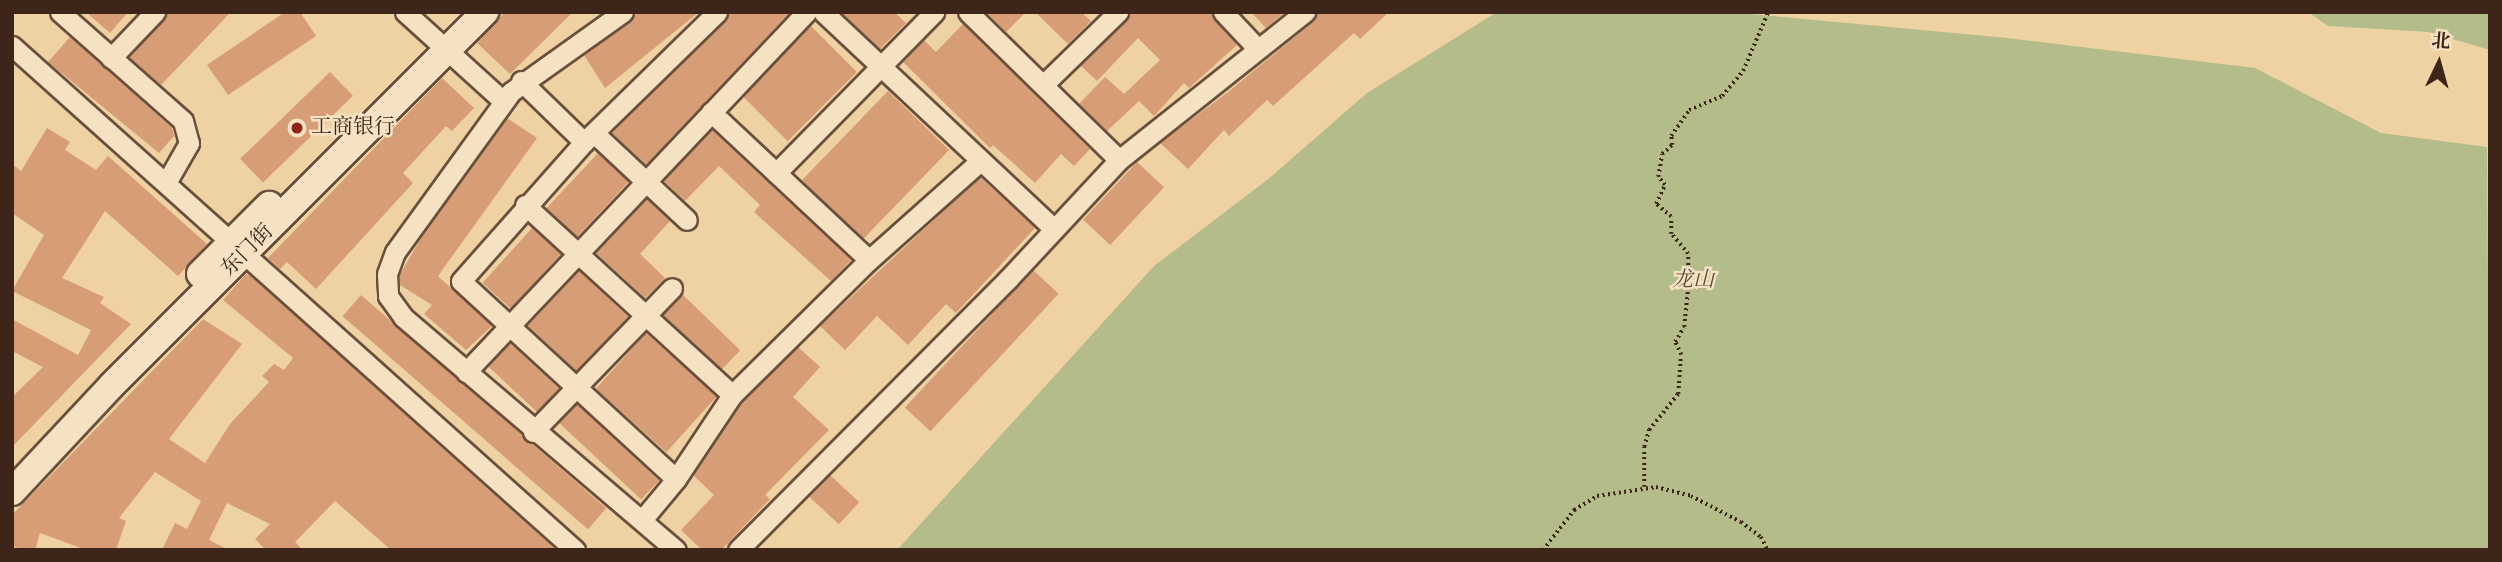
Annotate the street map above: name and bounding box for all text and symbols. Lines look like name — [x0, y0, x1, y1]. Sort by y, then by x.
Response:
north arrow — [2404, 28, 2474, 98]
text: 北 — [2430, 29, 2451, 55]
place label: 工商银行 — [311, 115, 395, 141]
marker: 工商银行 — [289, 120, 305, 136]
street label: 东门街 — [217, 220, 279, 282]
park label: 龙山 — [1672, 268, 1714, 294]

